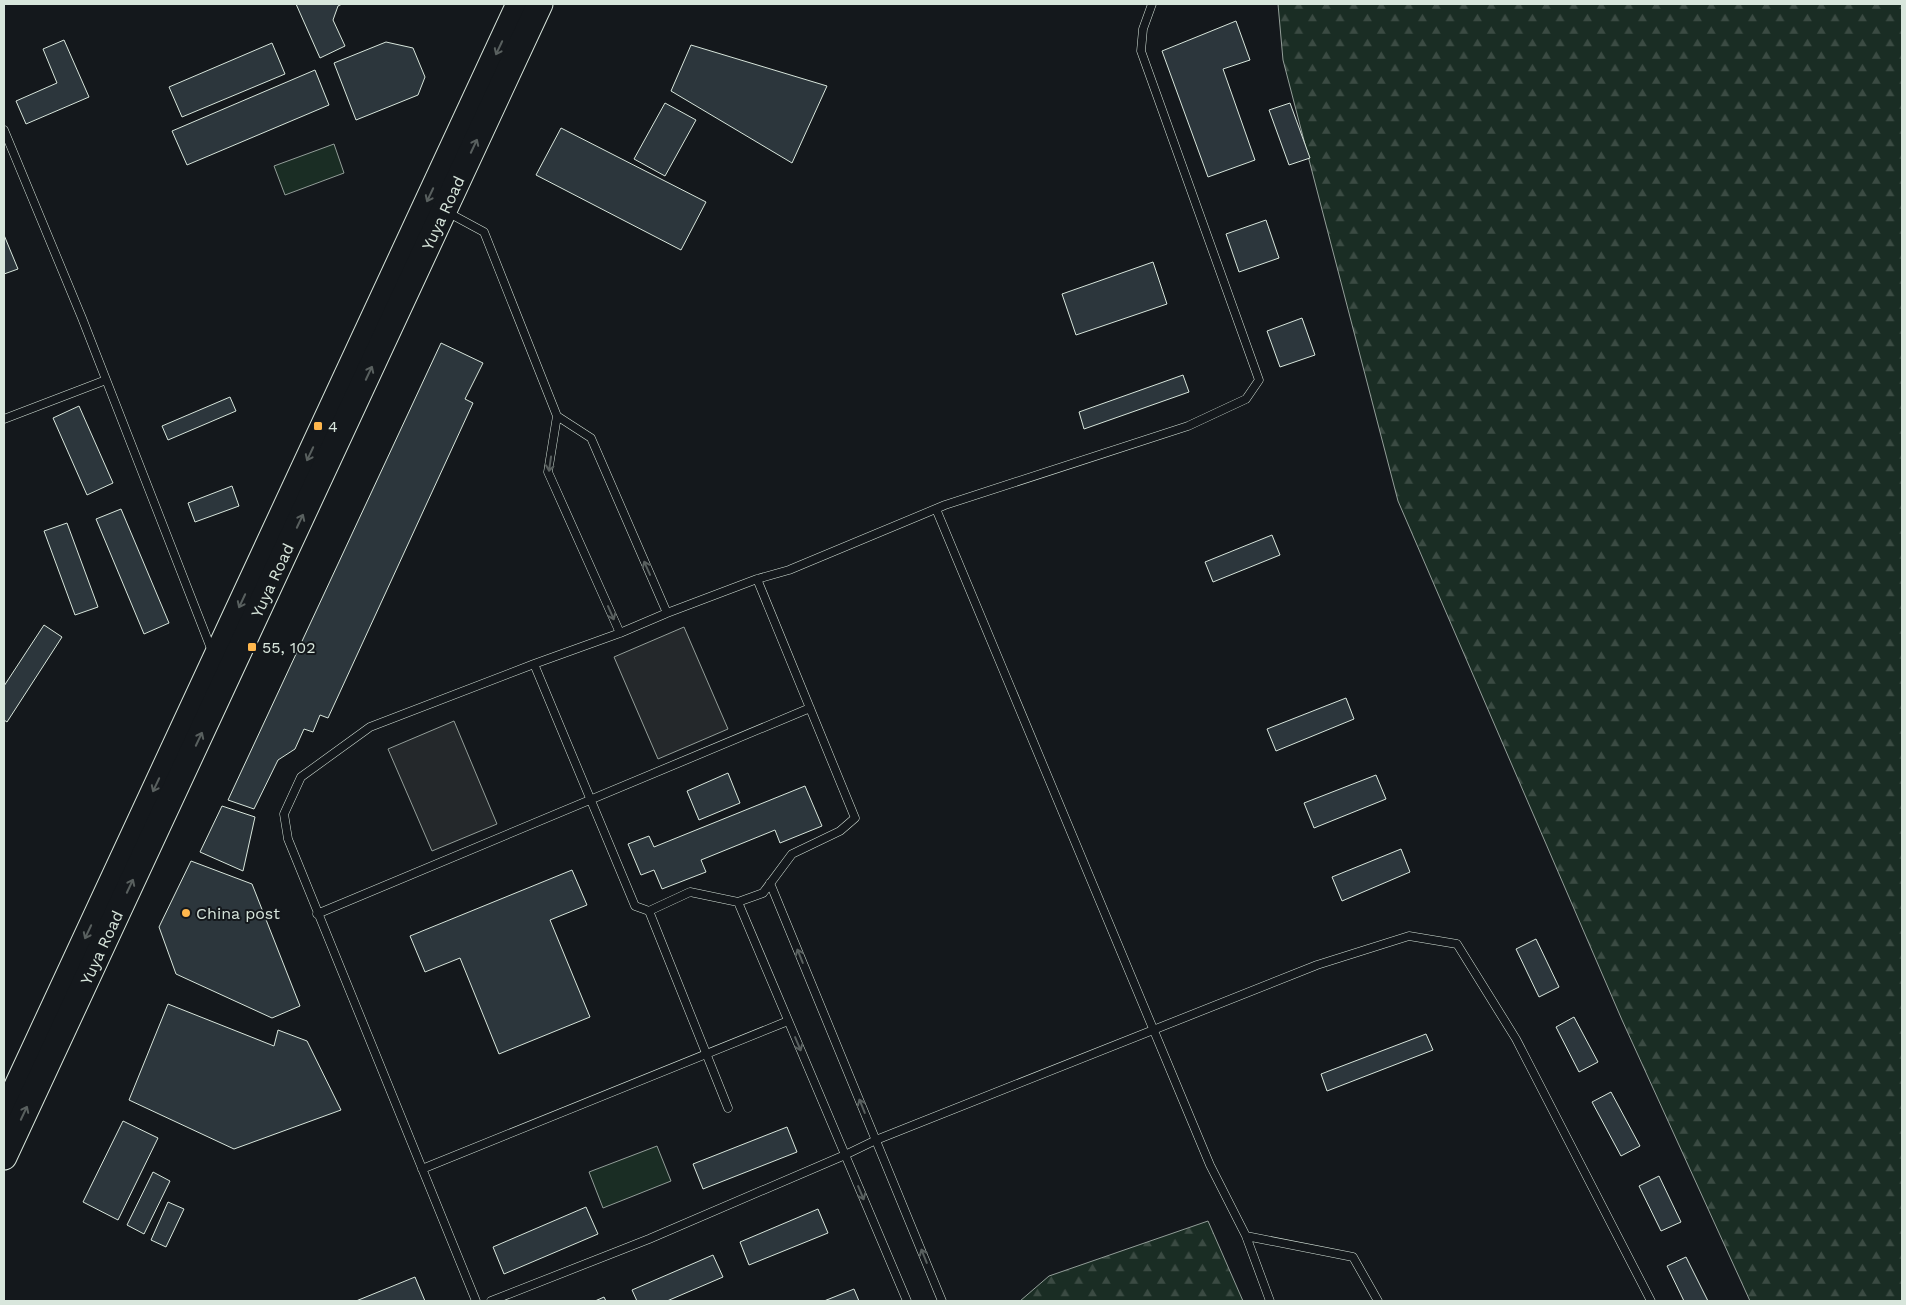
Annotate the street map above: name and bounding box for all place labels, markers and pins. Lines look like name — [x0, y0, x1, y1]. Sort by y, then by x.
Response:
place label: 4 — [328, 417, 338, 436]
marker: 4 — [312, 420, 324, 432]
place label: 55, 102 — [262, 638, 316, 657]
marker: 55, 102 — [246, 641, 258, 653]
place label: China post — [196, 904, 280, 923]
marker: China post — [180, 907, 192, 919]

